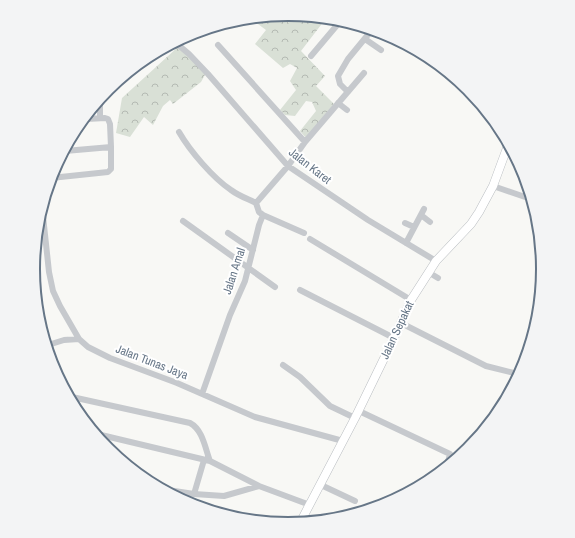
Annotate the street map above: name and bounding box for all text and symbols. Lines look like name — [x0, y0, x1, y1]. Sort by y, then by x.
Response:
street label: Jalan Karet — [285, 144, 335, 188]
street label: Jalan Amal — [219, 246, 249, 296]
street label: Jalan Sepakat — [377, 298, 418, 362]
street label: Jalan Tunas Jaya — [114, 341, 191, 383]

